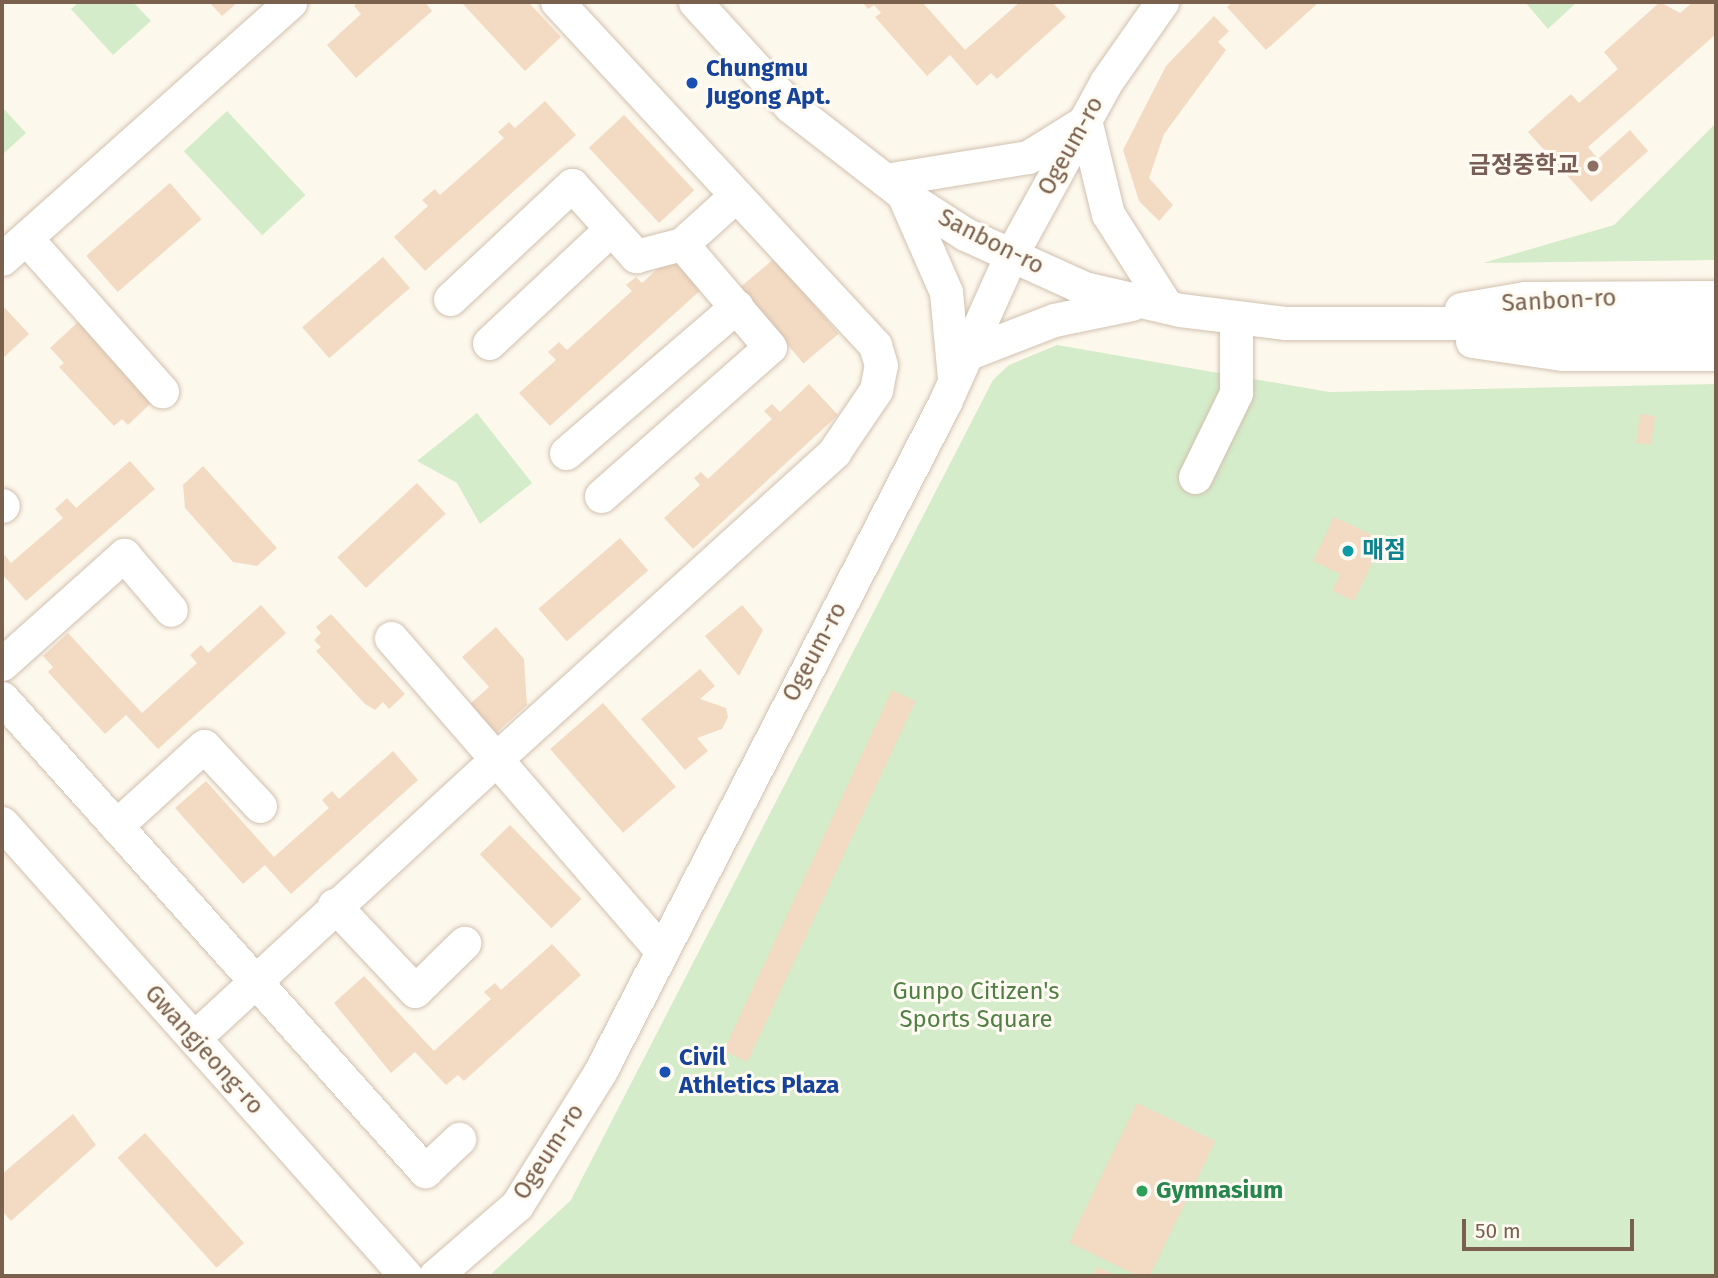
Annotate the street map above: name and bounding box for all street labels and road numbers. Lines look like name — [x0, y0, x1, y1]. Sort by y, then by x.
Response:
street label: Ogeum-ro — [1032, 92, 1110, 200]
street label: Sanbon-ro — [933, 203, 1049, 281]
street label: Sanbon-ro — [1501, 284, 1617, 318]
street label: Ogeum-ro — [777, 597, 853, 707]
street label: Gwangjeong-ro — [138, 979, 270, 1121]
street label: Ogeum-ro — [507, 1099, 591, 1205]

